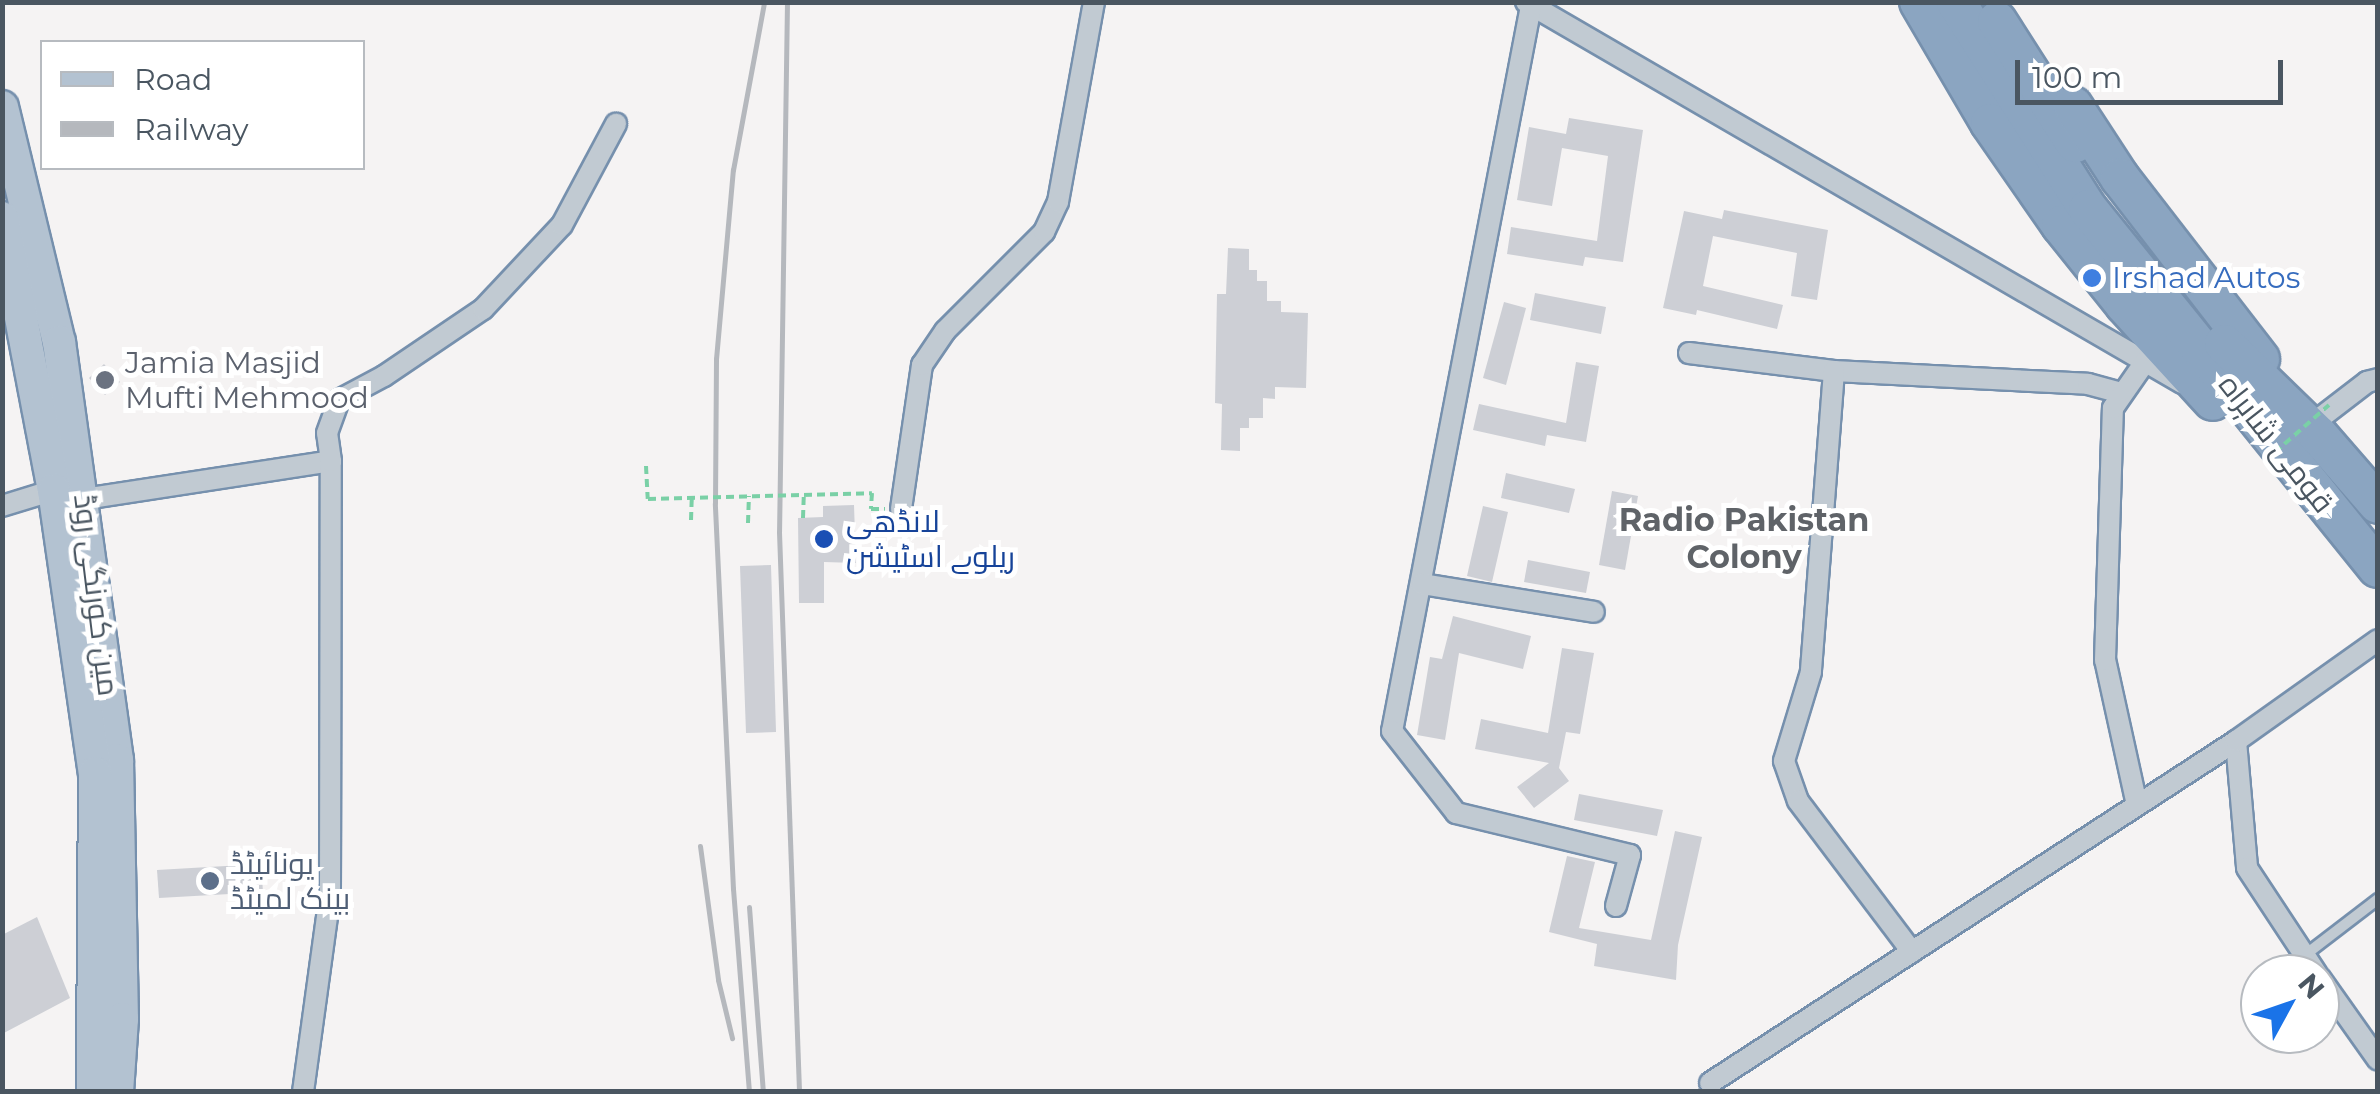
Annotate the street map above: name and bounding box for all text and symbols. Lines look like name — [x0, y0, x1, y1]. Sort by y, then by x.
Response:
legend — [40, 40, 365, 170]
scale bar — [2020, 40, 2288, 102]
text: 100 m — [2032, 59, 2122, 96]
text: Road — [134, 61, 212, 98]
text: Railway — [134, 111, 249, 148]
place label: Irshad Autos — [2112, 260, 2300, 296]
marker: Irshad Autos — [2081, 267, 2103, 289]
place label: Jamia Masjid Mufti Mehmood — [125, 345, 369, 416]
street label: قومی شاہراہ — [2211, 368, 2341, 520]
marker: Jamia Masjid Mufti Mehmood — [94, 369, 116, 391]
street label: مین کورنگی روڈ — [66, 492, 126, 698]
district label: Radio Pakistan Colony — [1619, 502, 1869, 577]
place label: لانڈھی ریلوے اسٹیشن — [846, 504, 1015, 574]
marker: لانڈھی ریلوے اسٹیشن — [811, 526, 837, 552]
place label: یونائیٹڈ بینک لمیٹڈ — [230, 846, 350, 916]
marker: یونائیٹڈ بینک لمیٹڈ — [199, 870, 221, 892]
north arrow — [2240, 954, 2340, 1054]
text: N — [2291, 966, 2332, 1006]

